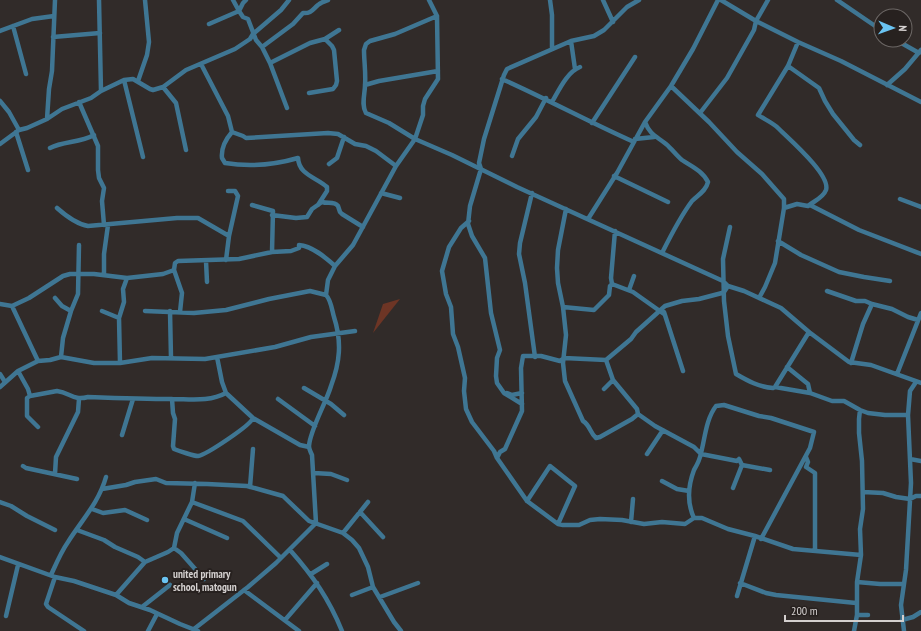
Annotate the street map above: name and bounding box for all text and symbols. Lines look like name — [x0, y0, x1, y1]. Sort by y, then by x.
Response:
north arrow — [873, 8, 913, 48]
text: N — [896, 25, 910, 32]
place label: united primary school, matogun — [173, 567, 237, 594]
marker: united primary school, matogun — [160, 575, 170, 585]
scale bar — [785, 597, 903, 623]
text: 200 m — [791, 603, 818, 618]

